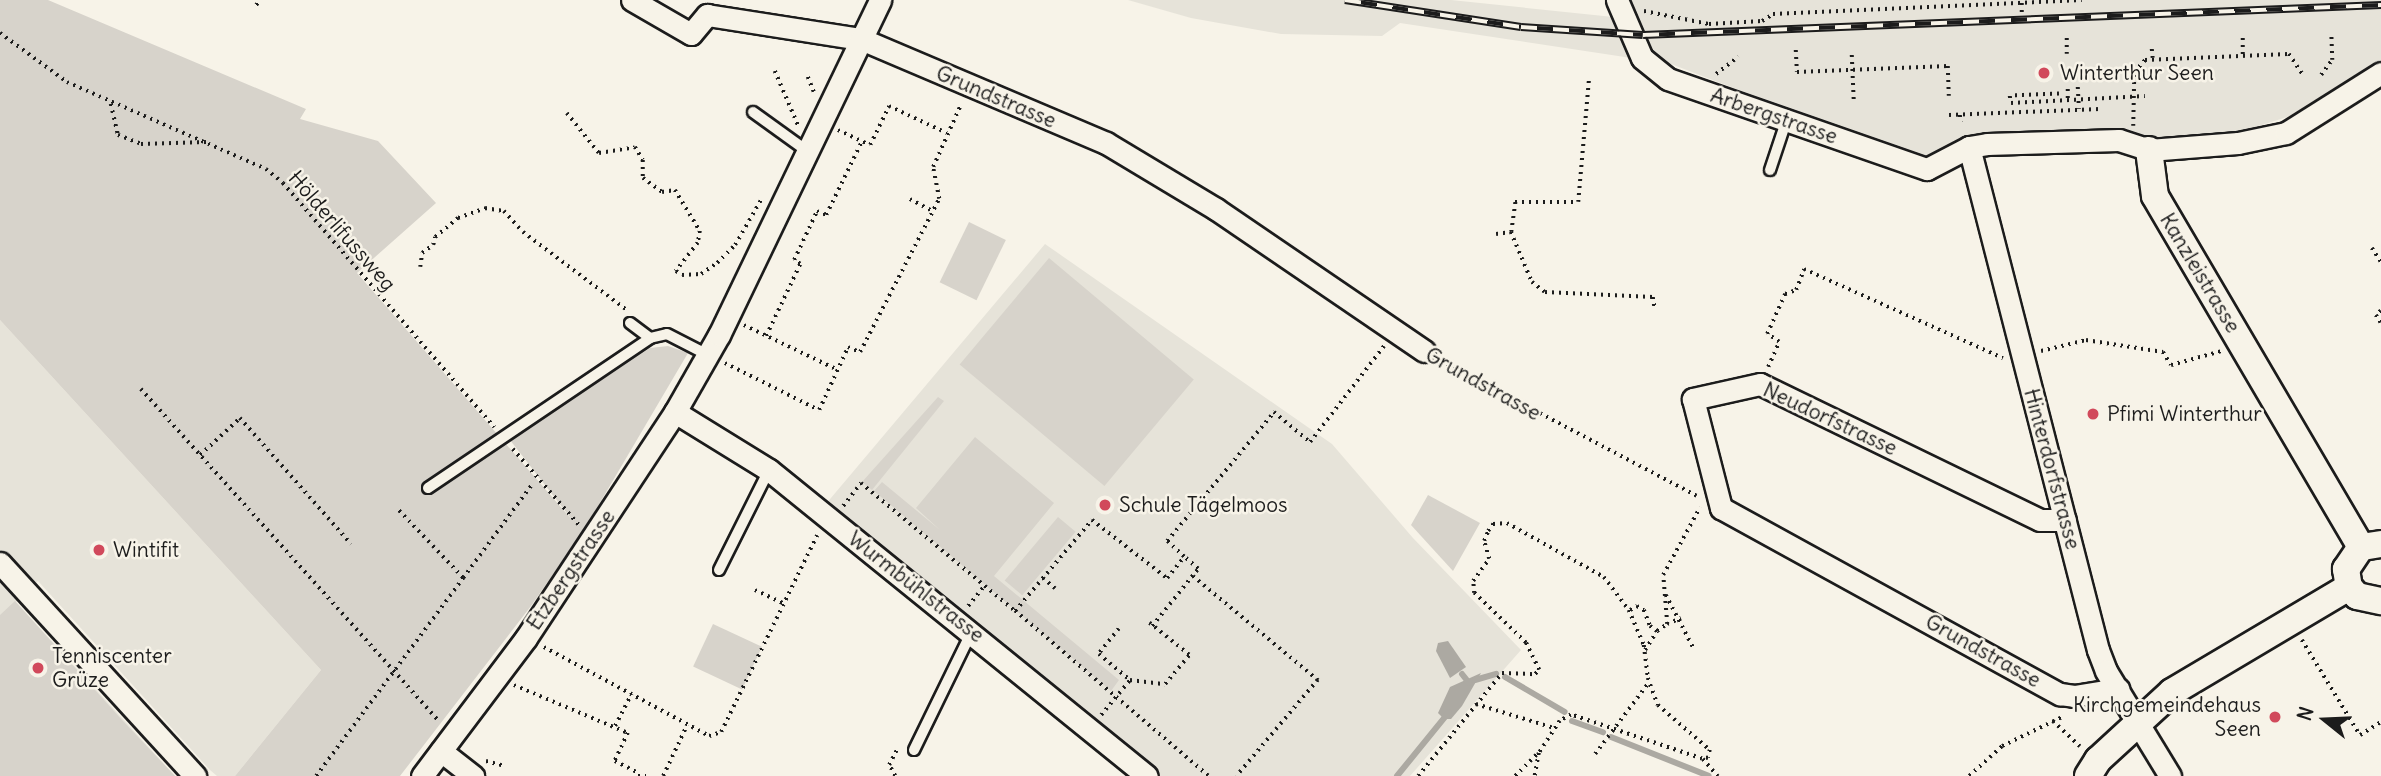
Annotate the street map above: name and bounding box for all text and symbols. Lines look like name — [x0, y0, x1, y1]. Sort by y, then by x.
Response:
street label: Grundstrasse — [932, 60, 1060, 134]
place label: Winterthur Seen — [2060, 60, 2214, 86]
marker: Winterthur Seen — [2034, 63, 2054, 83]
street label: Arbergstrasse — [1707, 83, 1841, 149]
street label: Hölderlifussweg — [283, 166, 401, 296]
street label: Kanzleistrasse — [2154, 209, 2246, 337]
street label: Grundstrasse — [1421, 342, 1545, 426]
street label: Neudorfstrasse — [1759, 377, 1901, 461]
street label: Hinterdorfstrasse — [2018, 386, 2086, 552]
place label: Pfimi Winterthur — [2107, 401, 2262, 427]
marker: Pfimi Winterthur — [2085, 406, 2101, 422]
place label: Schule Tägelmoos — [1119, 492, 1288, 518]
marker: Schule Tägelmoos — [1097, 497, 1113, 513]
street label: Etzbergstrasse — [522, 505, 620, 635]
street label: Wurmbühlstrasse — [843, 526, 989, 648]
place label: Wintifit — [113, 537, 179, 563]
marker: Wintifit — [91, 542, 107, 558]
street label: Grundstrasse — [1921, 609, 2045, 693]
place label: Tenniscenter Grüze — [52, 643, 172, 693]
marker: Tenniscenter Grüze — [30, 660, 46, 676]
north arrow — [2290, 685, 2360, 755]
place label: Kirchgemeindehaus Seen — [2073, 692, 2261, 742]
text: N — [2292, 704, 2318, 723]
marker: Kirchgemeindehaus Seen — [2267, 709, 2283, 725]

